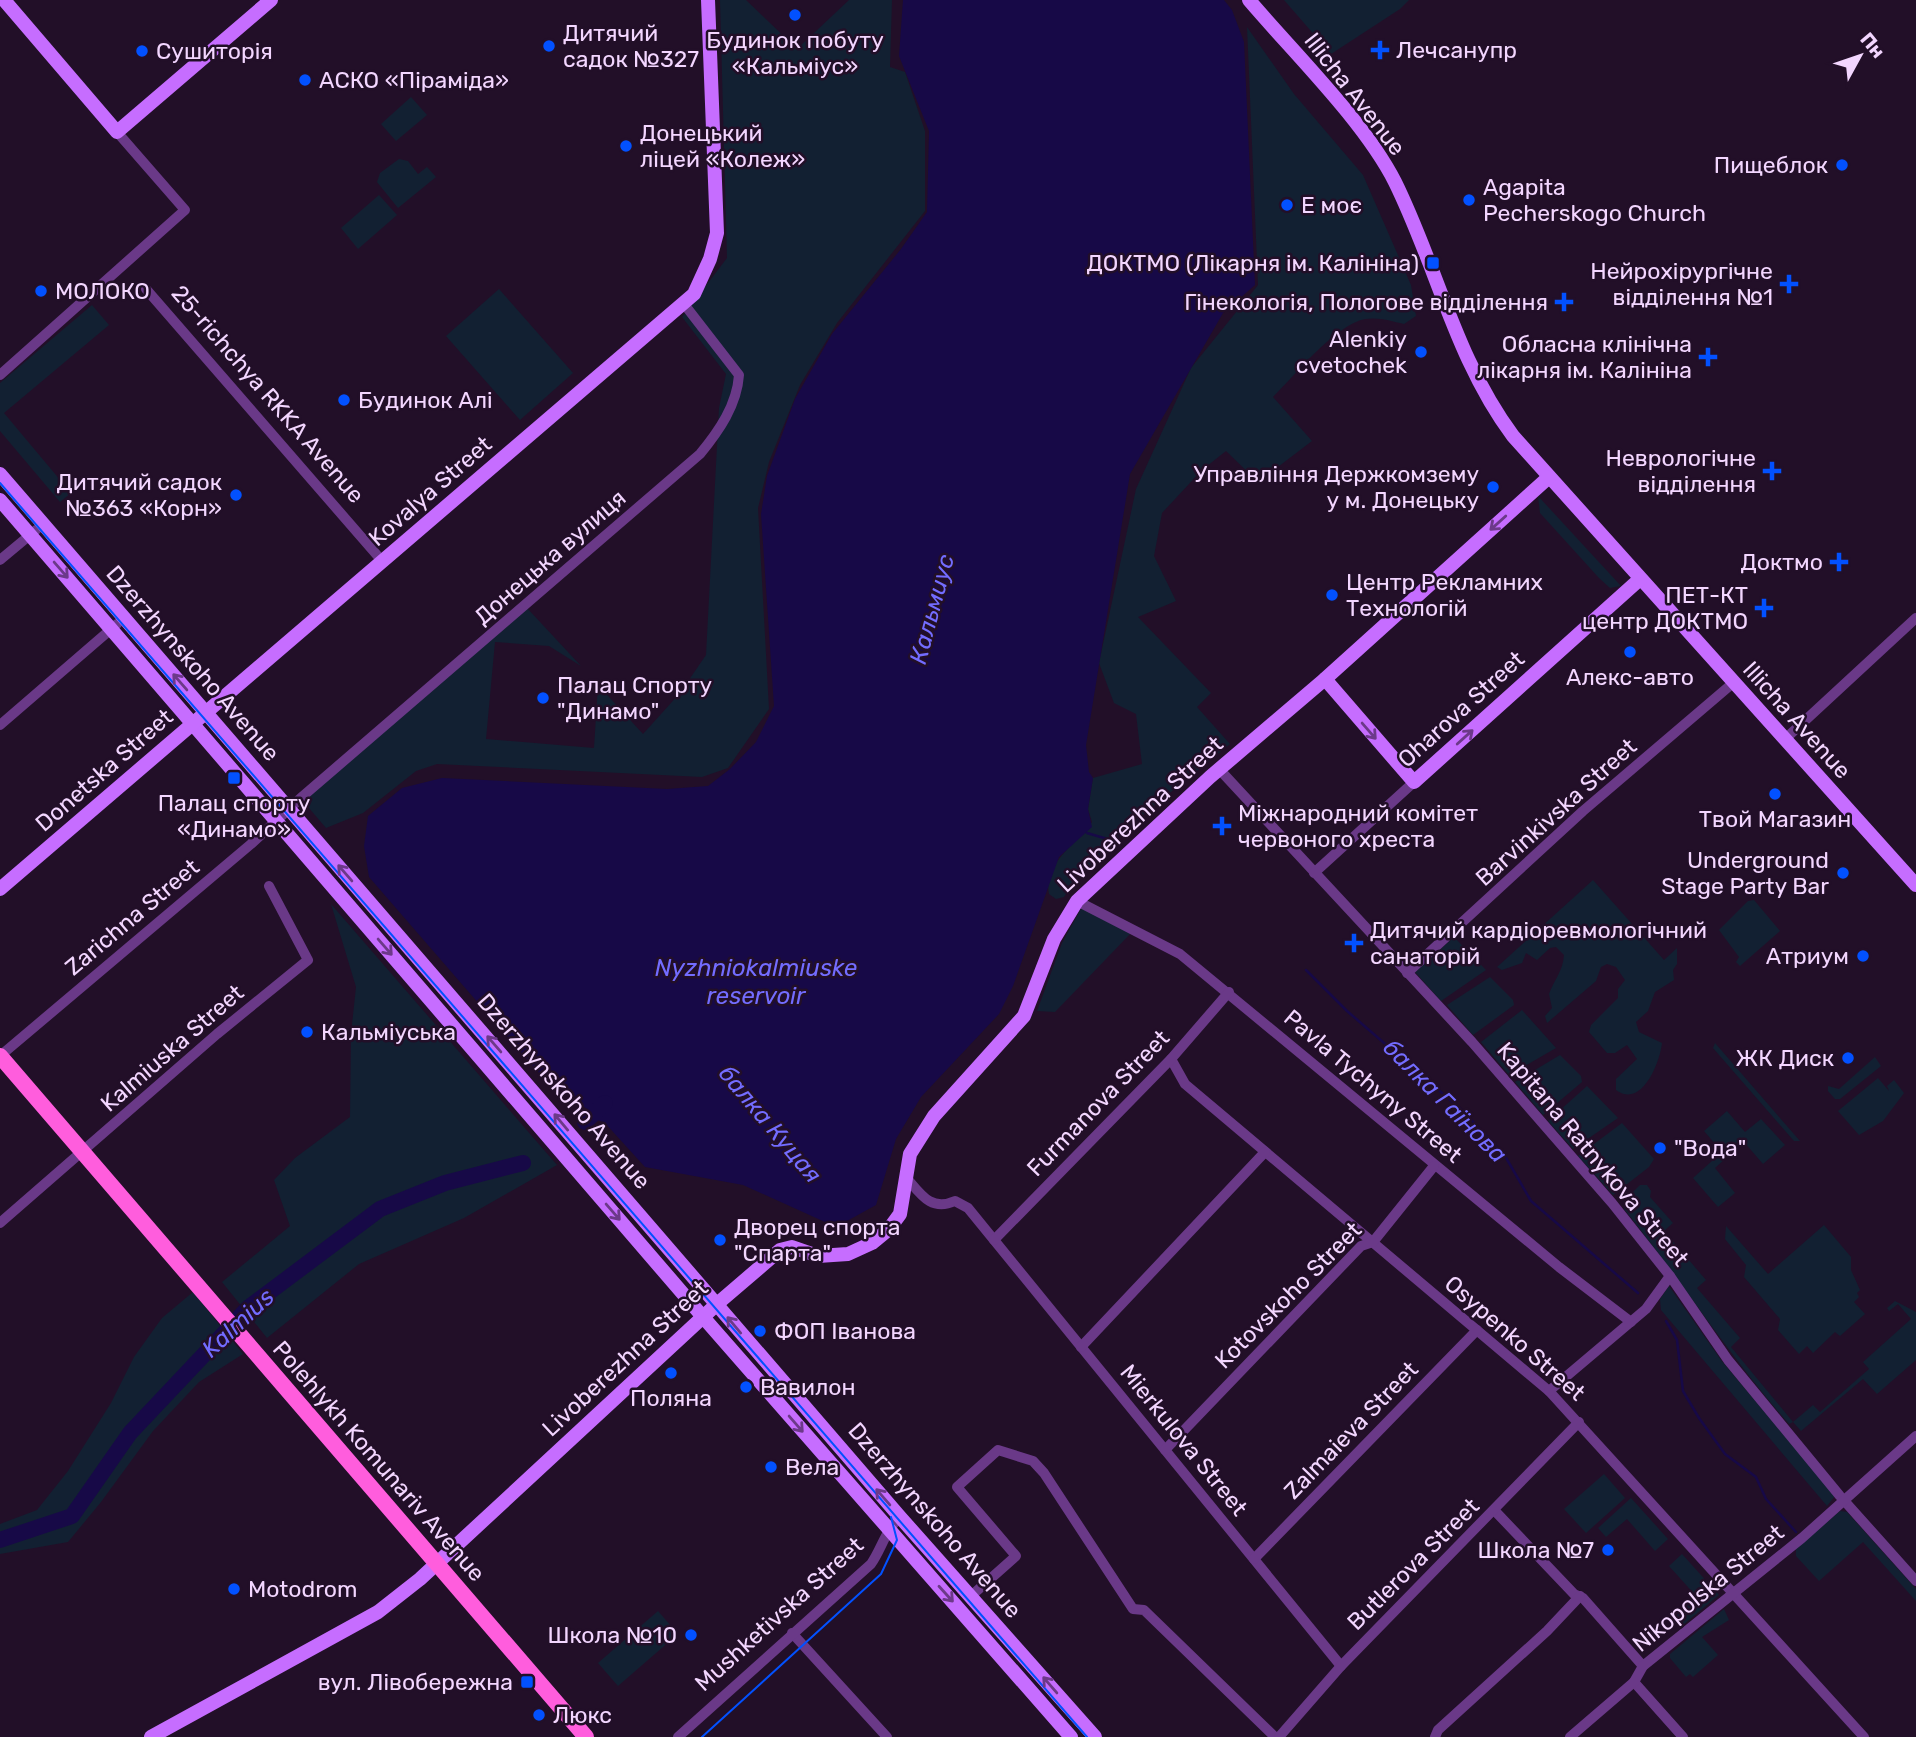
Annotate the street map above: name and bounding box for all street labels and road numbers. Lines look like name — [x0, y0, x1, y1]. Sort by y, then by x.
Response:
street label: Illicha Avenue — [1298, 27, 1412, 161]
street label: 25-richchya RKKA Avenue — [166, 279, 370, 509]
street label: Kovalya Street — [363, 430, 497, 552]
street label: Донецька вулиця — [468, 484, 632, 630]
street label: Dzerzhynskoho Avenue — [100, 559, 286, 767]
street label: Oharova Street — [1392, 645, 1530, 773]
street label: Illicha Avenue — [1737, 656, 1857, 784]
street label: Donetska Street — [30, 703, 178, 837]
street label: Livoberezhna Street — [1051, 730, 1229, 898]
street label: Barvinkivska Street — [1470, 732, 1642, 892]
street label: Zarichna Street — [59, 853, 205, 981]
street label: Kalmiuska Street — [95, 978, 249, 1118]
street label: Dzerzhynskoho Avenue — [471, 987, 657, 1195]
street label: Pavla Tychyny Street — [1278, 1003, 1468, 1169]
street label: Furmanova Street — [1021, 1024, 1175, 1182]
street label: Kapitana Ratnykova Street — [1491, 1036, 1695, 1272]
street label: Kotovskoho Street — [1209, 1216, 1367, 1374]
street label: Osypenko Street — [1439, 1269, 1591, 1407]
street label: Livoberezhna Street — [536, 1274, 714, 1442]
street label: Polehlykh Komunariv Avenue — [267, 1335, 491, 1587]
street label: Zalmaieva Street — [1278, 1355, 1424, 1505]
street label: Mierkulova Street — [1114, 1359, 1254, 1521]
street label: Dzerzhynskoho Avenue — [842, 1416, 1028, 1624]
street label: Butlerova Street — [1341, 1492, 1485, 1636]
street label: Nikopolska Street — [1627, 1518, 1789, 1658]
street label: Mushketivska Street — [689, 1531, 869, 1697]

